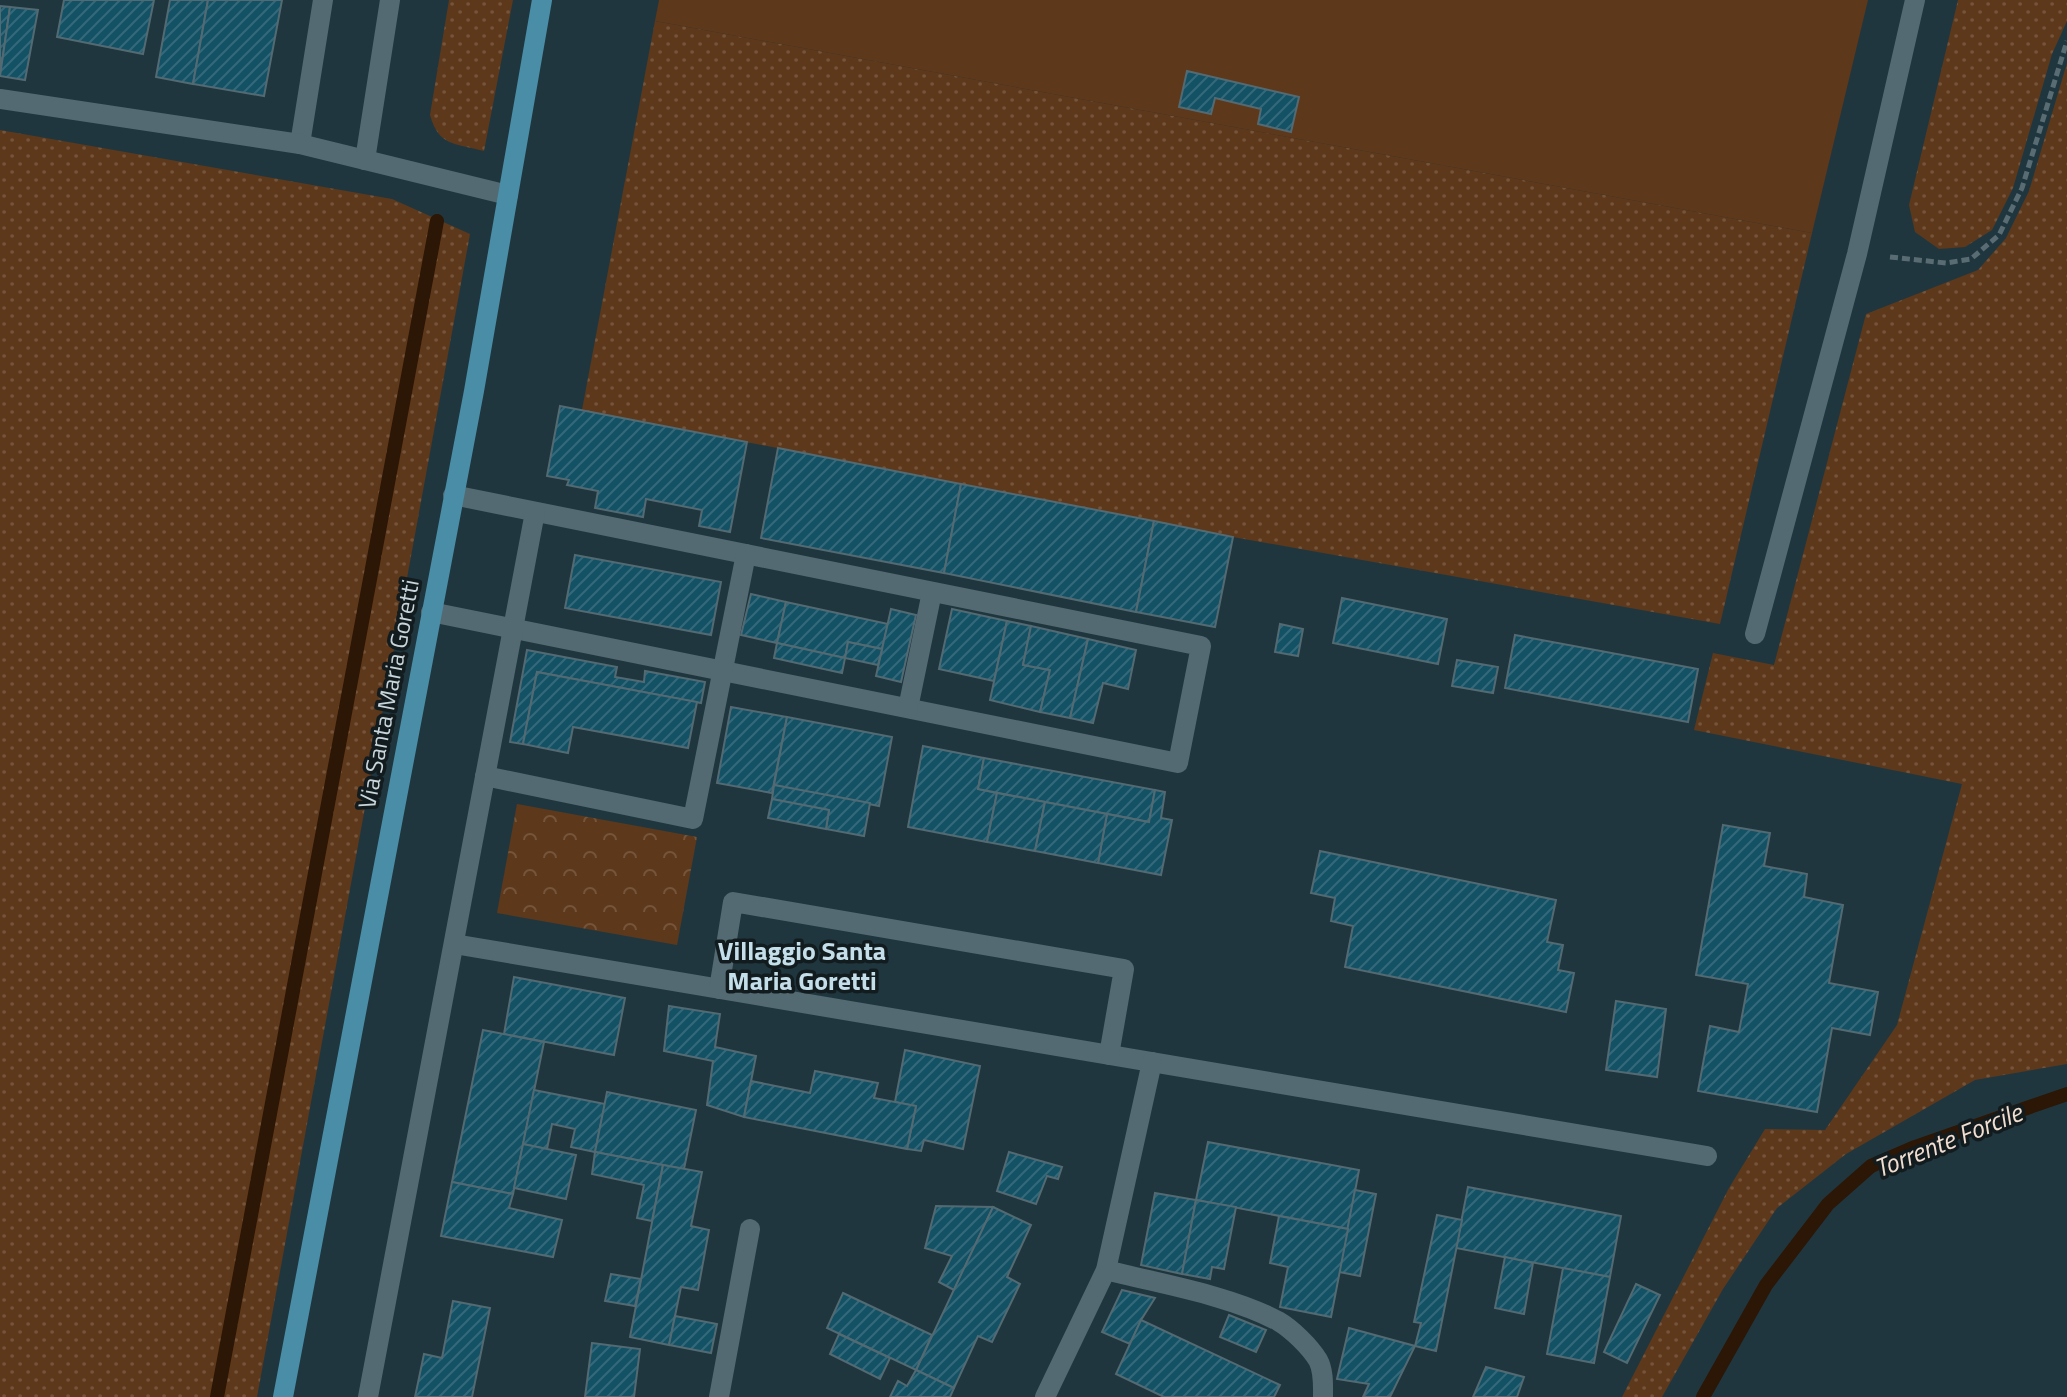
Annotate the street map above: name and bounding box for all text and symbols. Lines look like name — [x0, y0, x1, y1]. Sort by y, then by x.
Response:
street label: Via Santa Maria Goretti — [348, 576, 428, 812]
district label: Villaggio Santa Maria Goretti — [718, 931, 886, 1000]
water label: Torrente Forcile — [1868, 1092, 2030, 1187]

